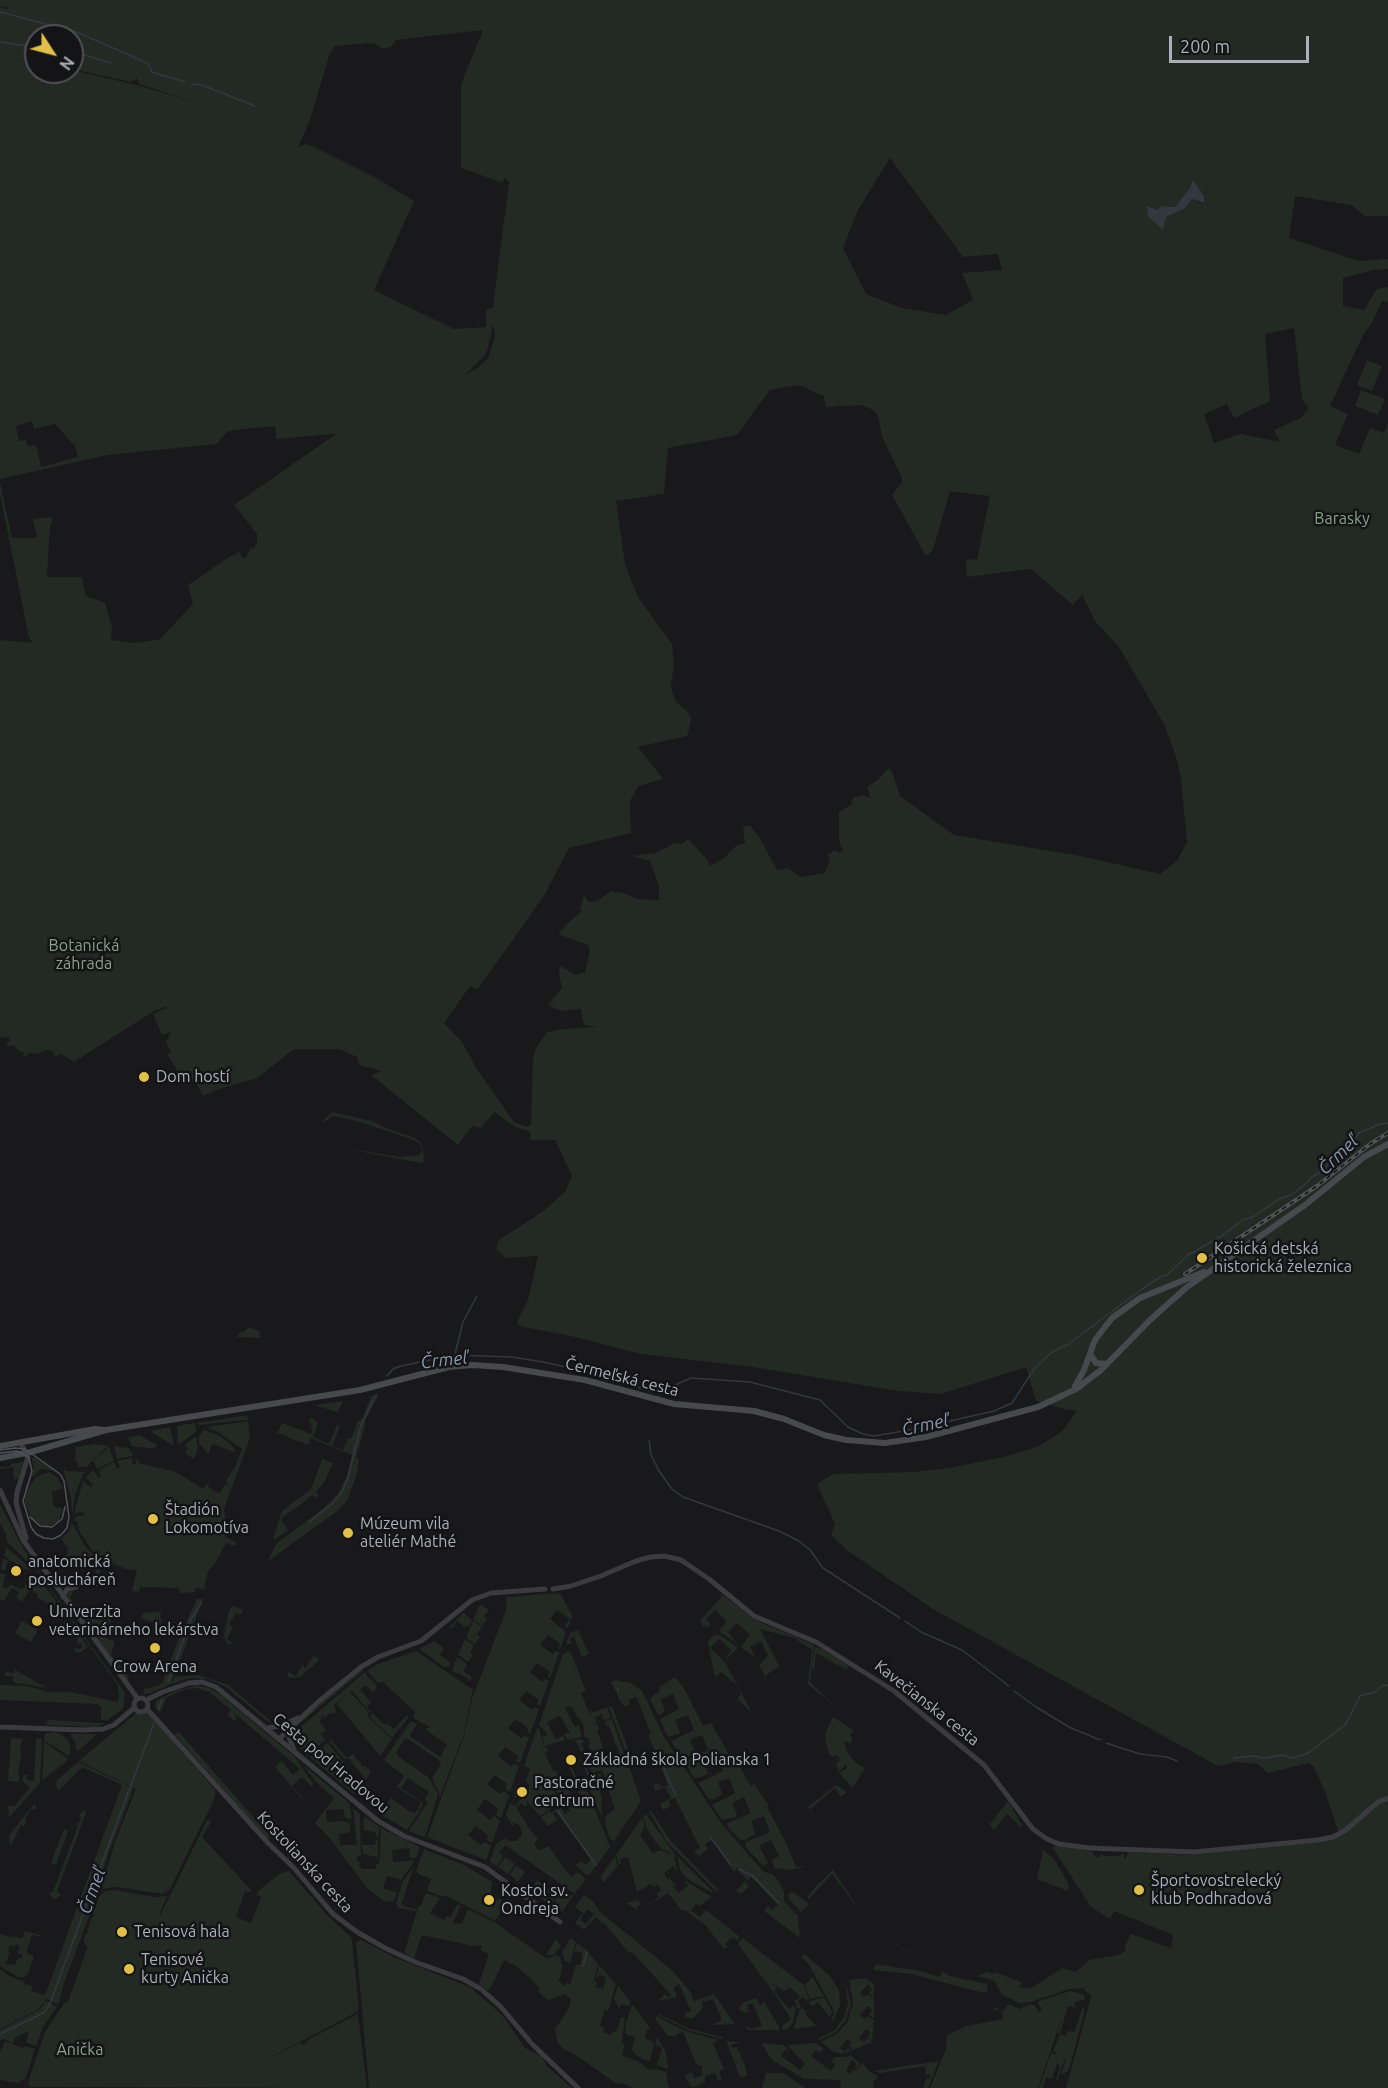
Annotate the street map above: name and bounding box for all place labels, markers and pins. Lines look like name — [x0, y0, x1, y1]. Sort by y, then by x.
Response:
place label: Dom hostí — [156, 1067, 230, 1087]
marker: Dom hostí — [137, 1070, 151, 1084]
place label: Košická detská historická železnica — [1214, 1239, 1352, 1277]
marker: Košická detská historická železnica — [1195, 1251, 1209, 1265]
place label: Štadión Lokomotíva — [165, 1500, 249, 1538]
marker: Štadión Lokomotíva — [146, 1512, 160, 1526]
place label: Múzeum vila ateliér Mathé — [360, 1514, 456, 1552]
marker: Múzeum vila ateliér Mathé — [341, 1526, 355, 1540]
place label: anatomická poslucháreň — [28, 1552, 116, 1590]
marker: anatomická poslucháreň — [9, 1564, 23, 1578]
place label: Univerzita veterinárneho lekárstva — [49, 1602, 219, 1640]
marker: Univerzita veterinárneho lekárstva — [30, 1614, 44, 1628]
marker: Crow Arena — [148, 1641, 162, 1655]
place label: Crow Arena — [113, 1657, 197, 1677]
place label: Základná škola Polianska 1 — [583, 1750, 771, 1770]
marker: Základná škola Polianska 1 — [564, 1753, 578, 1767]
place label: Pastoračné centrum — [534, 1773, 614, 1811]
marker: Pastoračné centrum — [515, 1785, 529, 1799]
place label: Športovostrelecký klub Podhradová — [1151, 1871, 1281, 1909]
place label: Kostol sv. Ondreja — [501, 1881, 569, 1919]
marker: Športovostrelecký klub Podhradová — [1132, 1883, 1146, 1897]
marker: Kostol sv. Ondreja — [482, 1893, 496, 1907]
place label: Tenisová hala — [134, 1922, 230, 1942]
marker: Tenisová hala — [115, 1925, 129, 1939]
place label: Tenisové kurty Anička — [141, 1950, 229, 1988]
marker: Tenisové kurty Anička — [122, 1962, 136, 1976]

